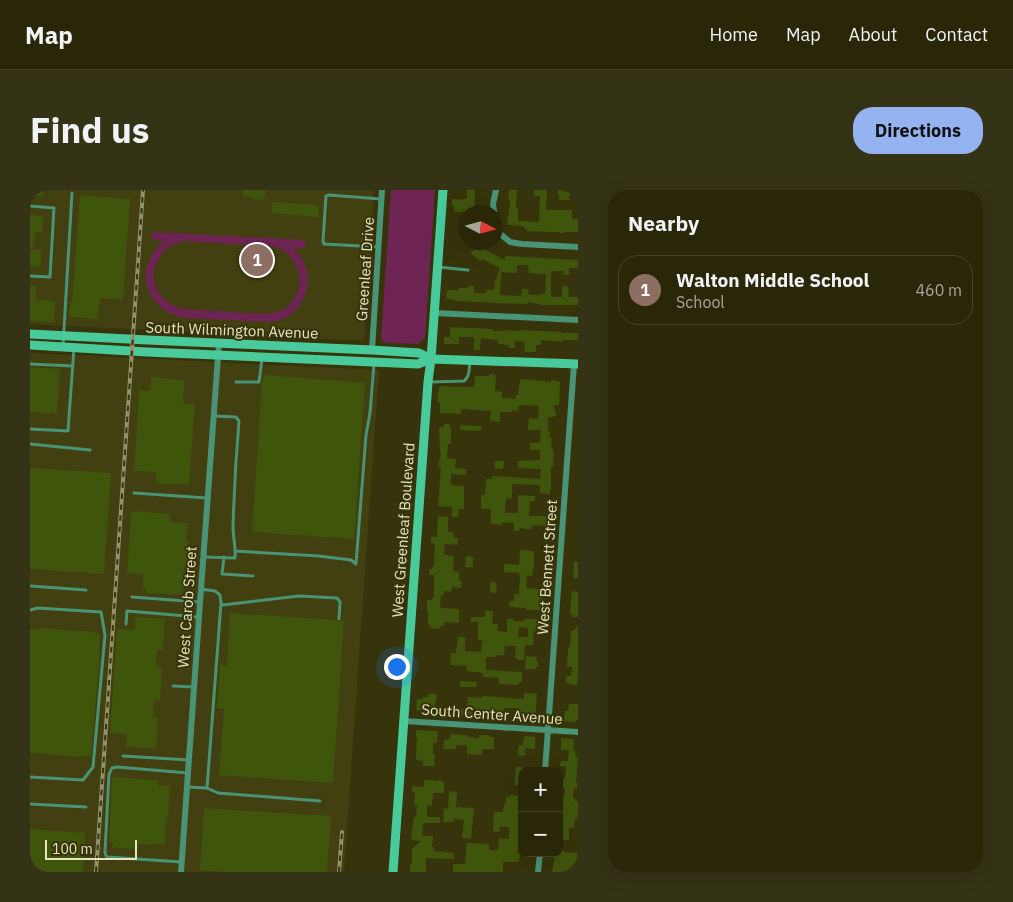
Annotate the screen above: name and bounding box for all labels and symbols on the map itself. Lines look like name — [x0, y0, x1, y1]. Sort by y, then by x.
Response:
north arrow — [458, 205, 503, 250]
street label: Greenleaf Drive — [352, 216, 378, 322]
pin: 1 — [241, 241, 273, 279]
street label: South Wilmington Avenue — [145, 317, 319, 343]
street label: West Greenleaf Boulevard — [387, 442, 419, 618]
street label: West Bennett Street — [533, 499, 561, 635]
street label: West Carob Street — [173, 546, 201, 668]
your location — [384, 654, 410, 680]
street label: South Center Avenue — [421, 700, 563, 728]
scale bar — [45, 837, 138, 860]

